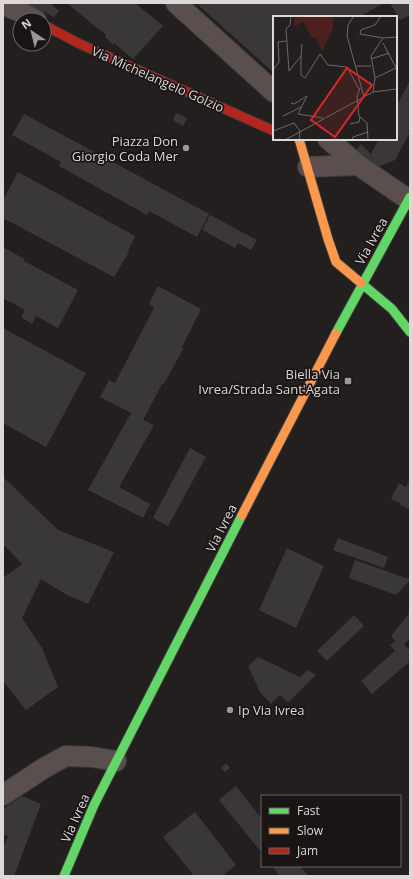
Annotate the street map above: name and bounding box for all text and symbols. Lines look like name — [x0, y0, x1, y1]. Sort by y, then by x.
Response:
north arrow — [12, 12, 52, 52]
text: N — [18, 15, 34, 32]
inset map — [273, 16, 397, 140]
street label: Via Michelangelo Golzio — [89, 42, 227, 116]
place label: Piazza Don Giorgio Coda Mer — [72, 132, 179, 165]
marker: Piazza Don Giorgio Coda Mer — [181, 143, 191, 153]
street label: Via Ivrea — [351, 214, 391, 268]
place label: Biella Via Ivrea/Strada Sant'Agata — [198, 365, 340, 398]
marker: Biella Via Ivrea/Strada Sant'Agata — [343, 376, 353, 386]
street label: Via Ivrea — [201, 501, 241, 555]
place label: Ip Via Ivrea — [238, 701, 305, 719]
marker: Ip Via Ivrea — [225, 705, 235, 715]
street label: Via Ivrea — [56, 791, 94, 845]
legend — [261, 795, 401, 867]
text: Fast — [297, 802, 320, 819]
text: Slow — [297, 822, 324, 839]
text: Jam — [296, 842, 318, 859]

